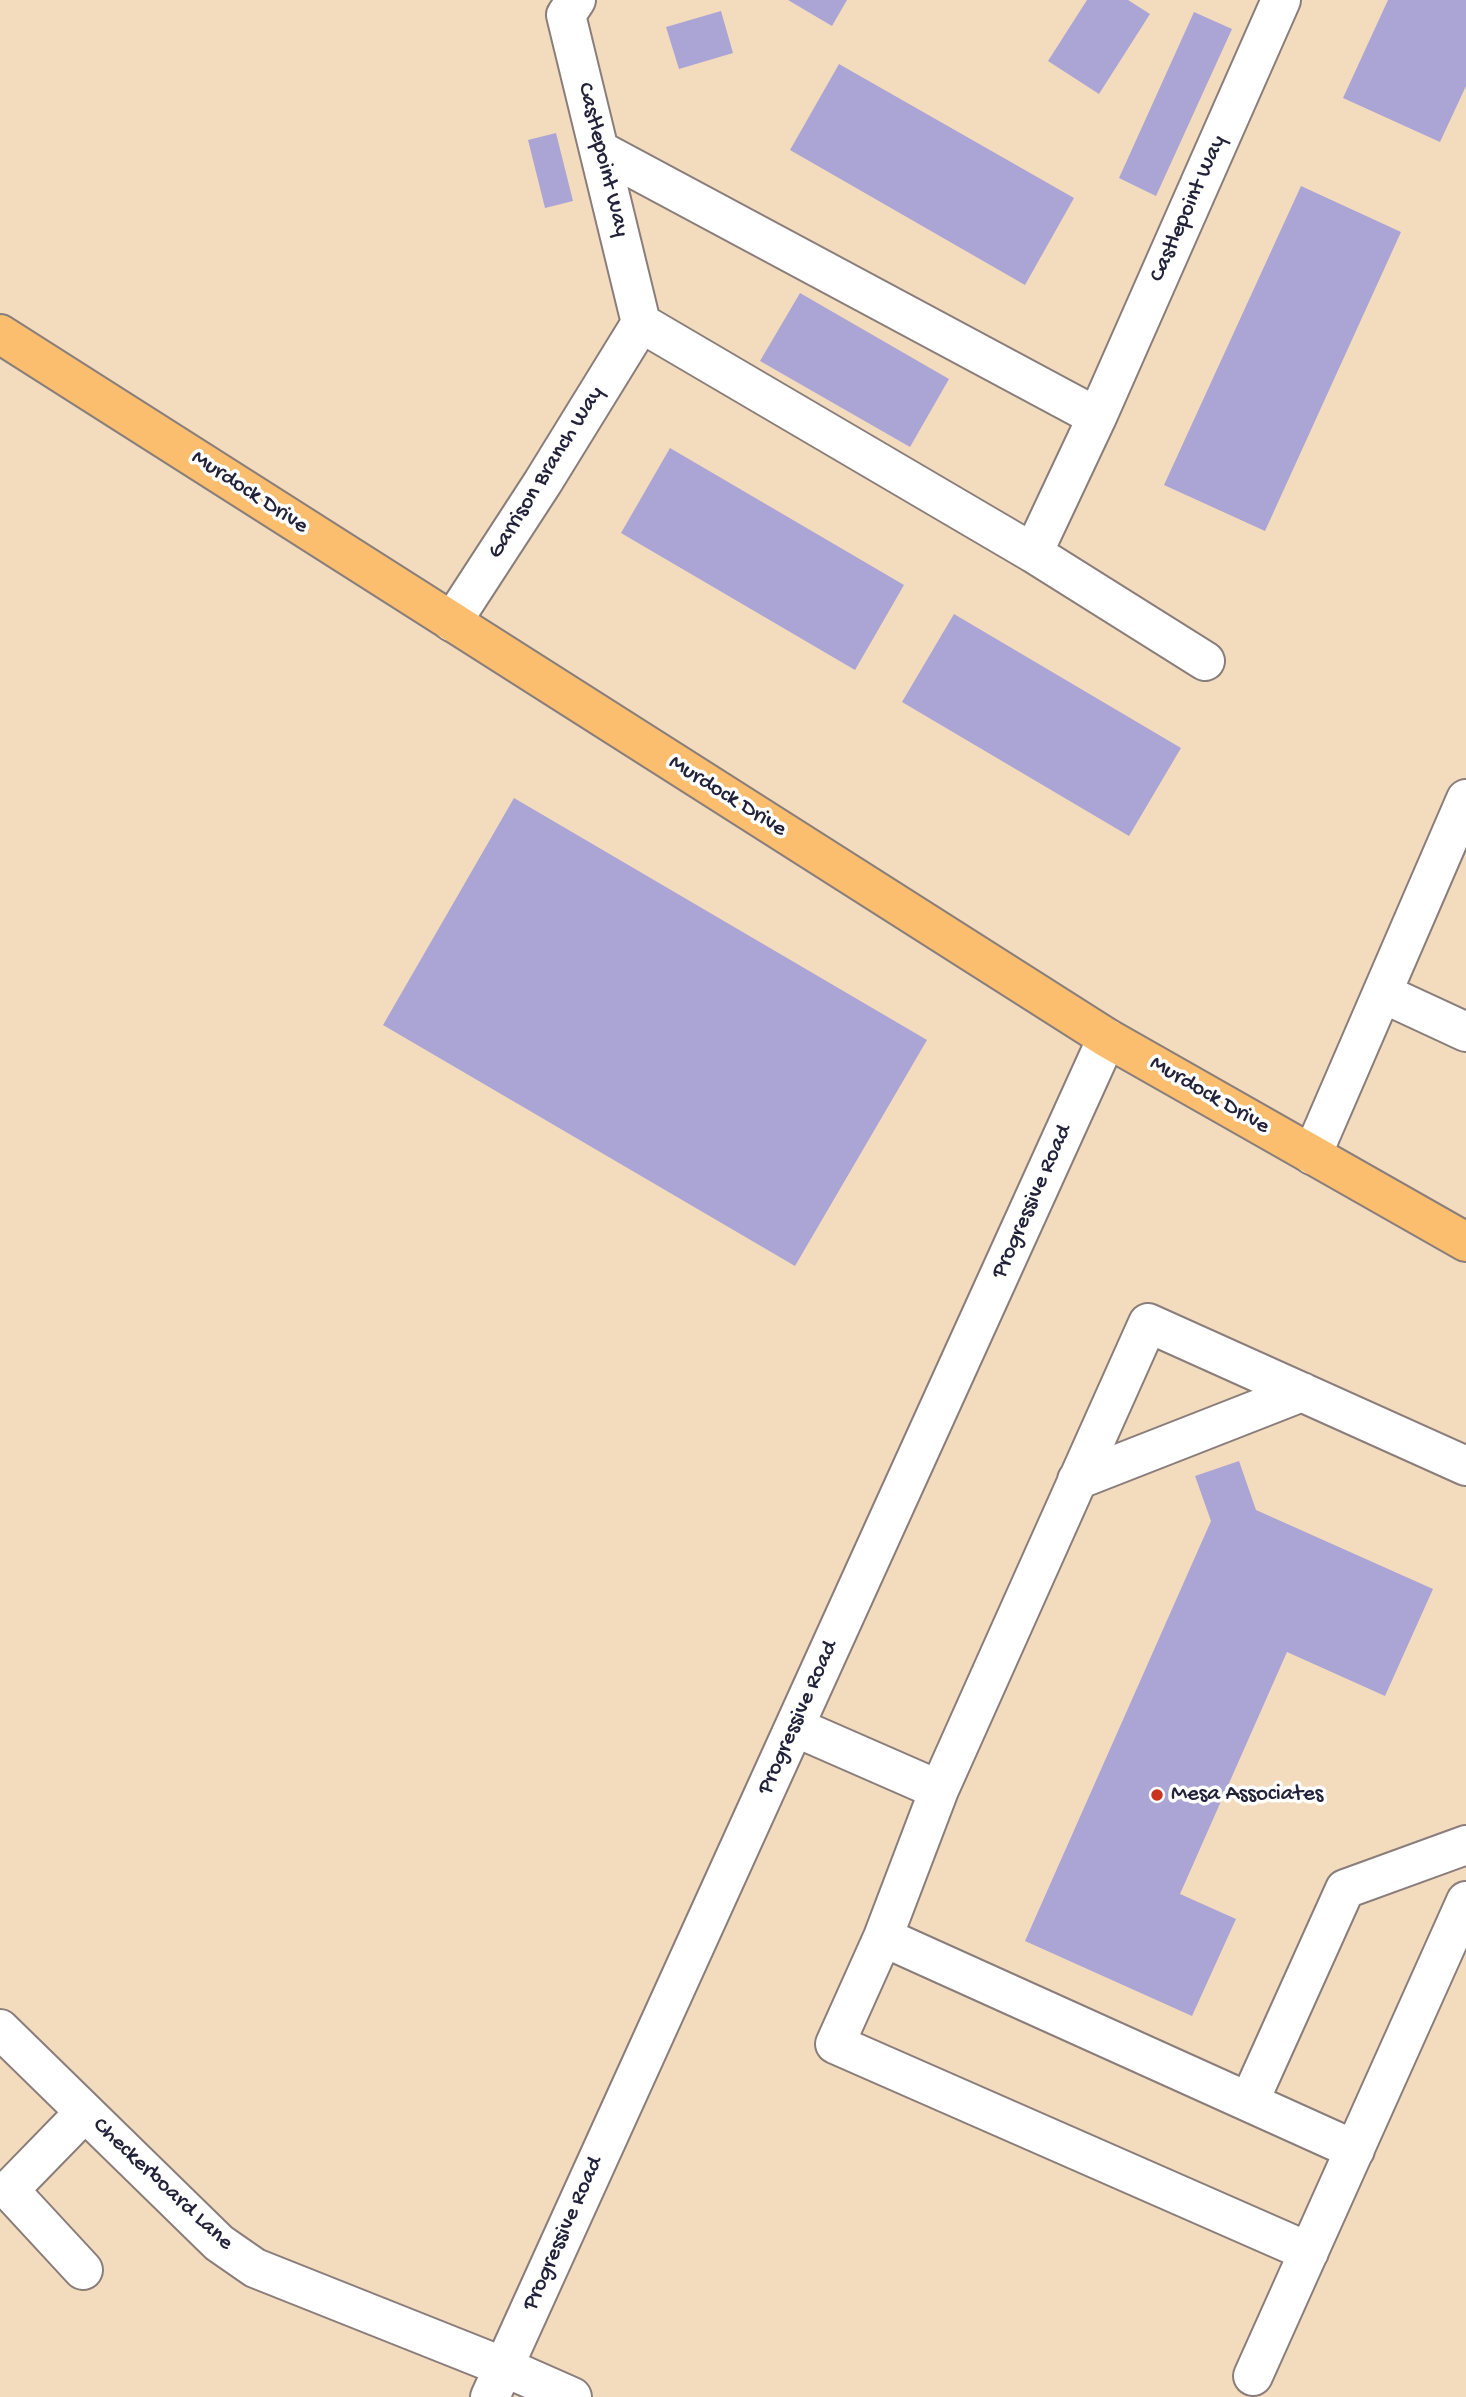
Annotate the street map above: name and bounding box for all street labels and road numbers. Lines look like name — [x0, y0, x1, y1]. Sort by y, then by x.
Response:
street label: Castlepoint Way — [570, 80, 634, 240]
street label: Castlepoint Way — [1144, 131, 1234, 287]
street label: Garrison Branch Way — [483, 382, 611, 564]
street label: Murdock Drive — [185, 445, 313, 541]
street label: Murdock Drive — [663, 750, 791, 844]
street label: Murdock Drive — [1144, 1051, 1274, 1141]
street label: Progressive Road — [987, 1121, 1079, 1283]
street label: Progressive Road — [753, 1637, 845, 1799]
street label: Checkerboard Lane — [86, 2113, 238, 2257]
street label: Progressive Road — [518, 2153, 610, 2315]

